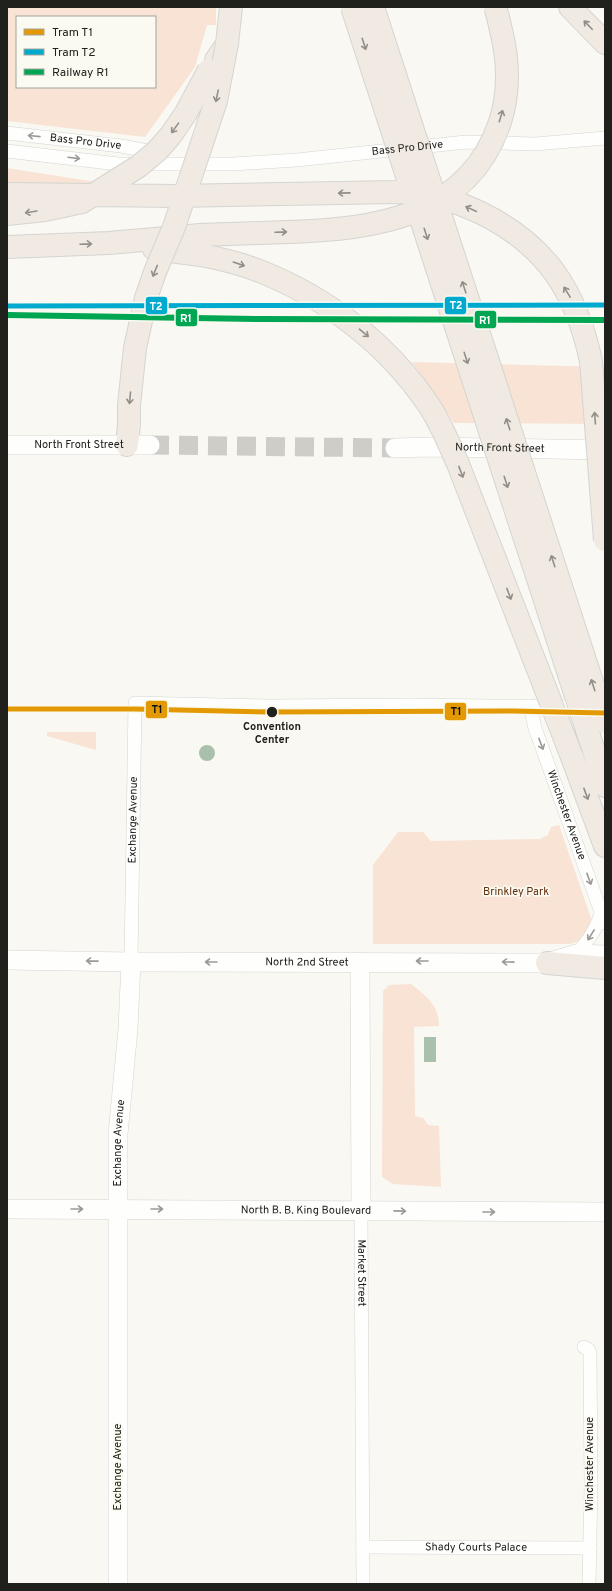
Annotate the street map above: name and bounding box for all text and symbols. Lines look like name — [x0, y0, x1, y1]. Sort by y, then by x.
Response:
legend — [16, 16, 156, 88]
one-way arrow — [583, 20, 593, 30]
text: Tram T1 — [52, 25, 93, 41]
one-way arrow — [361, 37, 368, 50]
text: Tram T2 — [52, 45, 96, 61]
text: Railway R1 — [52, 65, 109, 81]
one-way arrow — [212, 89, 220, 102]
one-way arrow — [498, 111, 506, 123]
one-way arrow — [171, 122, 179, 133]
street label: Bass Pro Drive — [49, 131, 122, 153]
one-way arrow — [28, 132, 41, 139]
street label: Bass Pro Drive — [371, 137, 444, 159]
one-way arrow — [67, 155, 80, 162]
one-way arrow — [338, 189, 351, 197]
one-way arrow — [465, 205, 477, 212]
one-way arrow — [25, 208, 38, 216]
one-way arrow — [274, 228, 287, 236]
one-way arrow — [423, 228, 430, 241]
one-way arrow — [79, 240, 92, 248]
one-way arrow — [232, 261, 245, 268]
one-way arrow — [151, 265, 159, 277]
one-way arrow — [460, 281, 467, 294]
one-way arrow — [563, 286, 571, 298]
line badge: T2 — [145, 296, 168, 315]
line badge: T2 — [444, 296, 467, 315]
text: T2 — [449, 299, 463, 313]
text: T2 — [149, 300, 163, 314]
line badge: R1 — [175, 308, 198, 327]
line badge: R1 — [474, 310, 497, 329]
text: R1 — [180, 312, 192, 326]
text: R1 — [479, 314, 491, 328]
one-way arrow — [359, 329, 370, 338]
one-way arrow — [463, 351, 470, 364]
one-way arrow — [126, 391, 133, 404]
one-way arrow — [592, 412, 599, 425]
one-way arrow — [504, 418, 512, 430]
street label: North Front Street — [34, 438, 124, 452]
street label: North Front Street — [455, 440, 545, 456]
one-way arrow — [458, 466, 466, 478]
one-way arrow — [503, 475, 510, 488]
one-way arrow — [549, 555, 556, 568]
one-way arrow — [505, 587, 513, 599]
one-way arrow — [589, 678, 596, 691]
line badge: T1 — [145, 700, 168, 719]
line badge: T1 — [444, 702, 467, 721]
text: T1 — [151, 703, 163, 717]
marker: Convention Center — [265, 705, 279, 719]
text: T1 — [450, 705, 462, 719]
place label: Convention Center — [243, 720, 301, 747]
one-way arrow — [537, 737, 545, 749]
street label: Winchester Avenue — [544, 768, 589, 862]
street label: Exchange Avenue — [126, 776, 141, 864]
one-way arrow — [582, 787, 590, 799]
one-way arrow — [586, 873, 593, 886]
park label: Brinkley Park — [483, 885, 549, 899]
one-way arrow — [587, 930, 596, 941]
street label: North 2nd Street — [265, 955, 349, 970]
one-way arrow — [86, 957, 99, 965]
one-way arrow — [205, 958, 218, 966]
one-way arrow — [416, 958, 429, 965]
one-way arrow — [502, 958, 515, 966]
street label: Exchange Avenue — [111, 1099, 128, 1187]
street label: North B. B. King Boulevard — [241, 1203, 371, 1218]
one-way arrow — [70, 1205, 83, 1213]
one-way arrow — [150, 1205, 163, 1213]
one-way arrow — [393, 1207, 406, 1214]
one-way arrow — [482, 1208, 495, 1216]
street label: Market Street — [354, 1239, 369, 1307]
street label: Winchester Avenue — [583, 1417, 597, 1511]
street label: Exchange Avenue — [111, 1423, 125, 1510]
street label: Shady Courts Palace — [425, 1540, 527, 1555]

